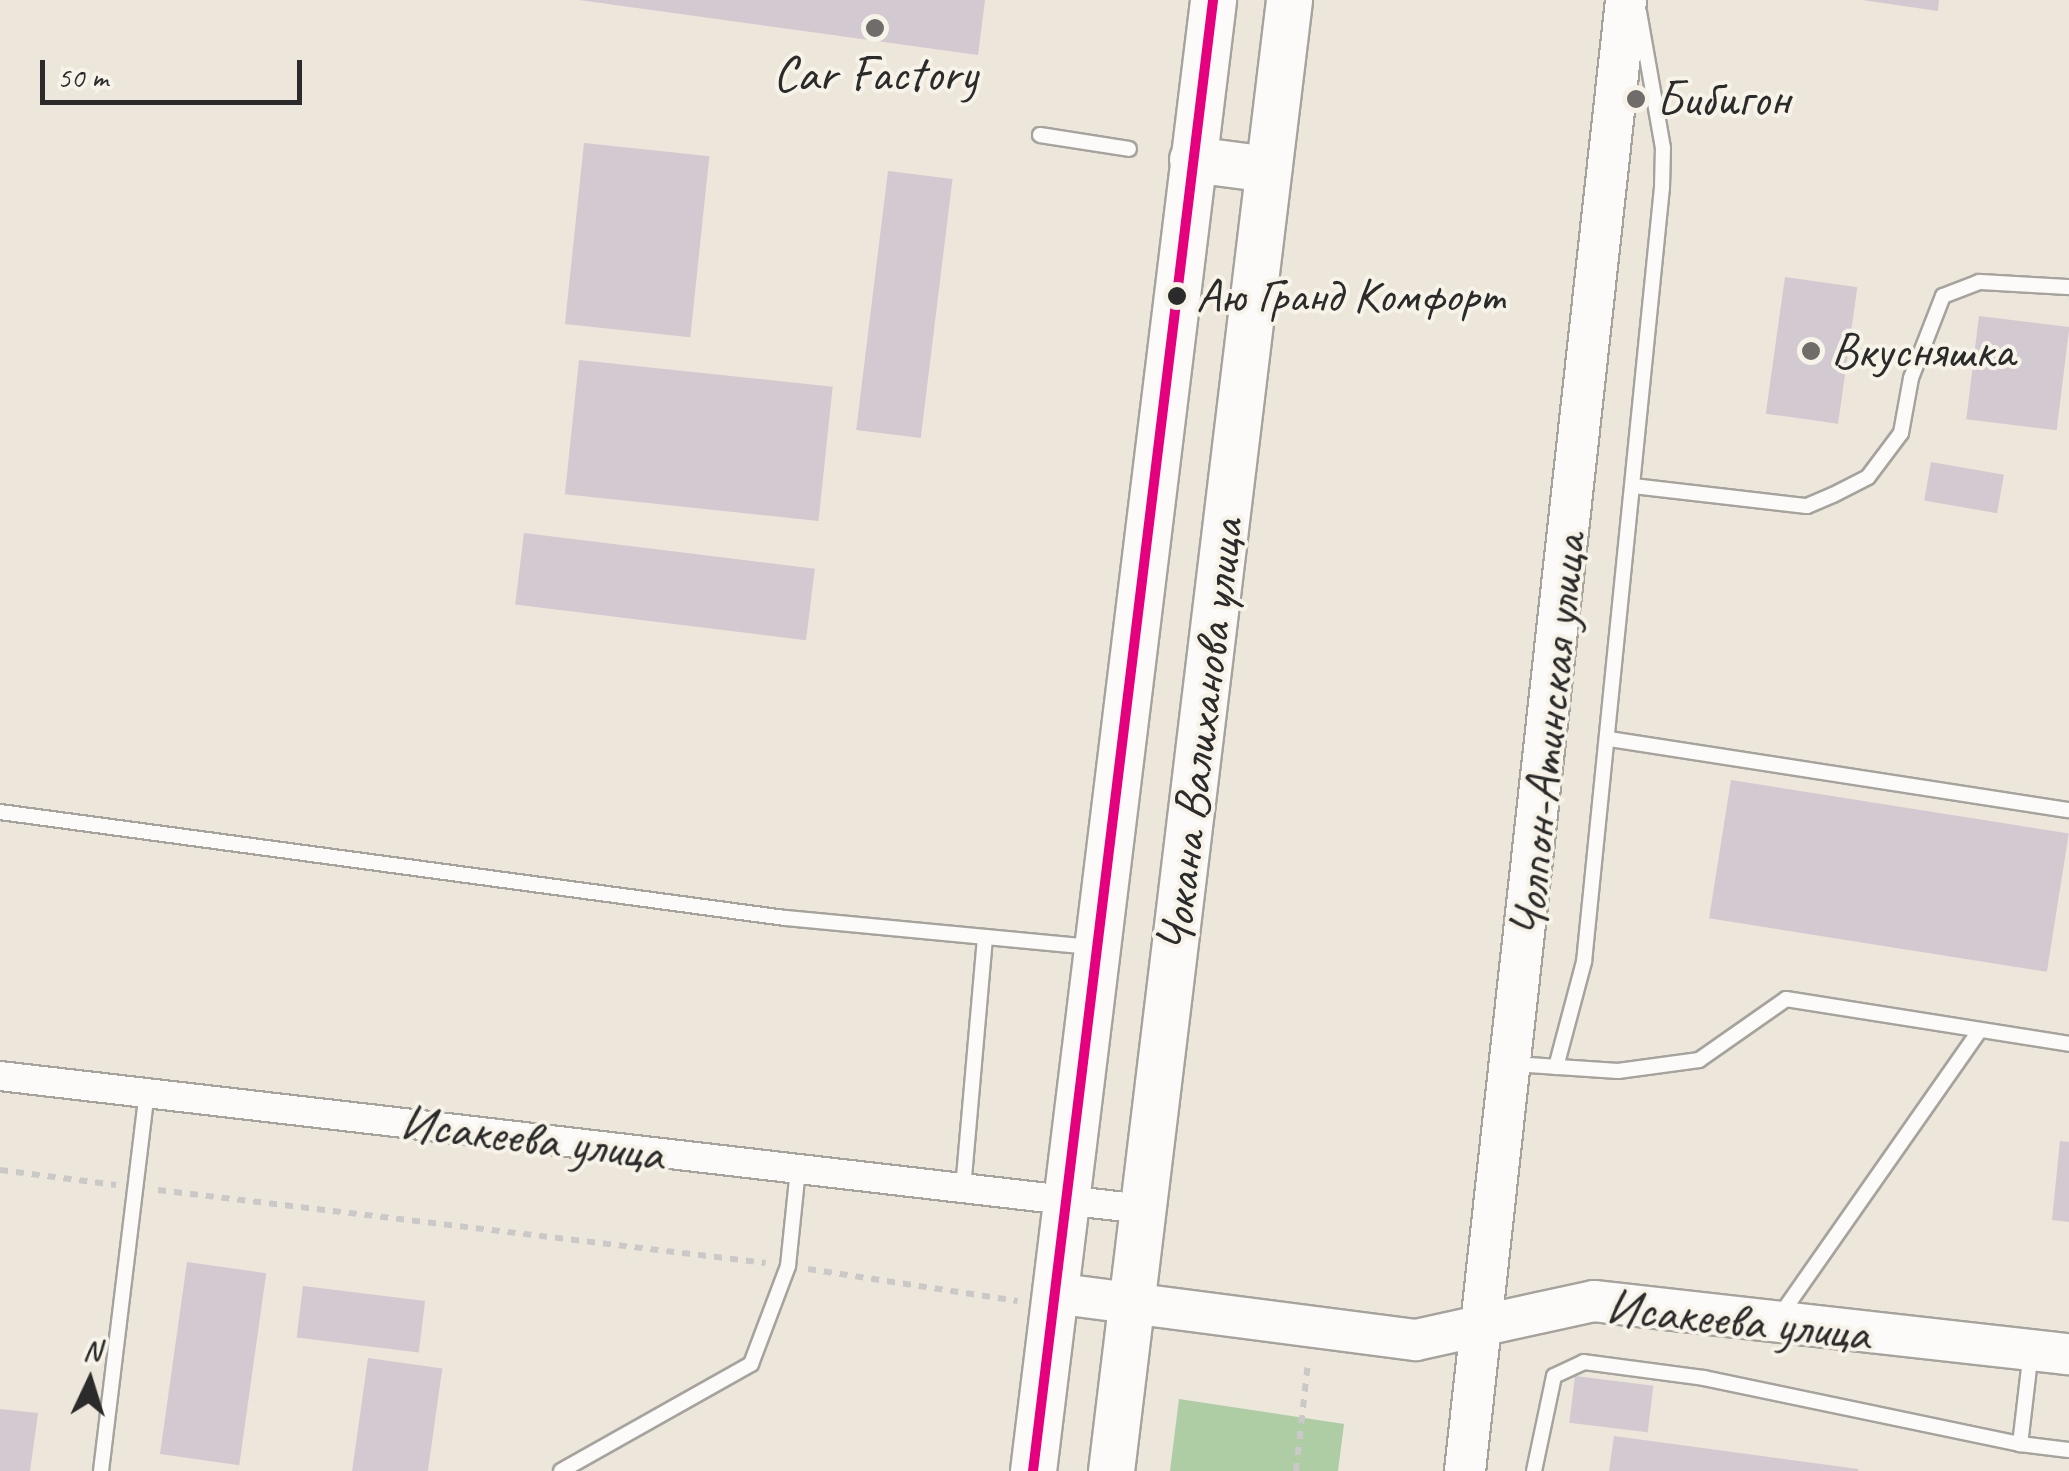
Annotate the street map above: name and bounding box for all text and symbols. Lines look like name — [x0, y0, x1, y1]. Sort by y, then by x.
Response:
marker: Car Factory — [864, 17, 886, 39]
scale bar — [45, 40, 308, 102]
place label: Car Factory — [772, 44, 978, 104]
text: 50 m — [57, 58, 108, 96]
place label: Бибигон — [1656, 69, 1790, 129]
marker: Бибигон — [1625, 88, 1647, 110]
place label: Аю Гранд Комфорт — [1196, 267, 1503, 325]
marker: Аю Гранд Комфорт — [1167, 286, 1187, 306]
place label: Вкусняшка — [1831, 321, 2014, 381]
marker: Вкусняшка — [1800, 340, 1822, 362]
street label: Чокана Валиханова улица — [1143, 513, 1257, 959]
street label: Чолпон-Атинская улица — [1497, 530, 1599, 942]
street label: Исакеева улица — [396, 1092, 668, 1184]
street label: Исакеева улица — [1602, 1276, 1874, 1364]
north arrow — [40, 1331, 140, 1431]
text: N — [82, 1333, 102, 1369]

